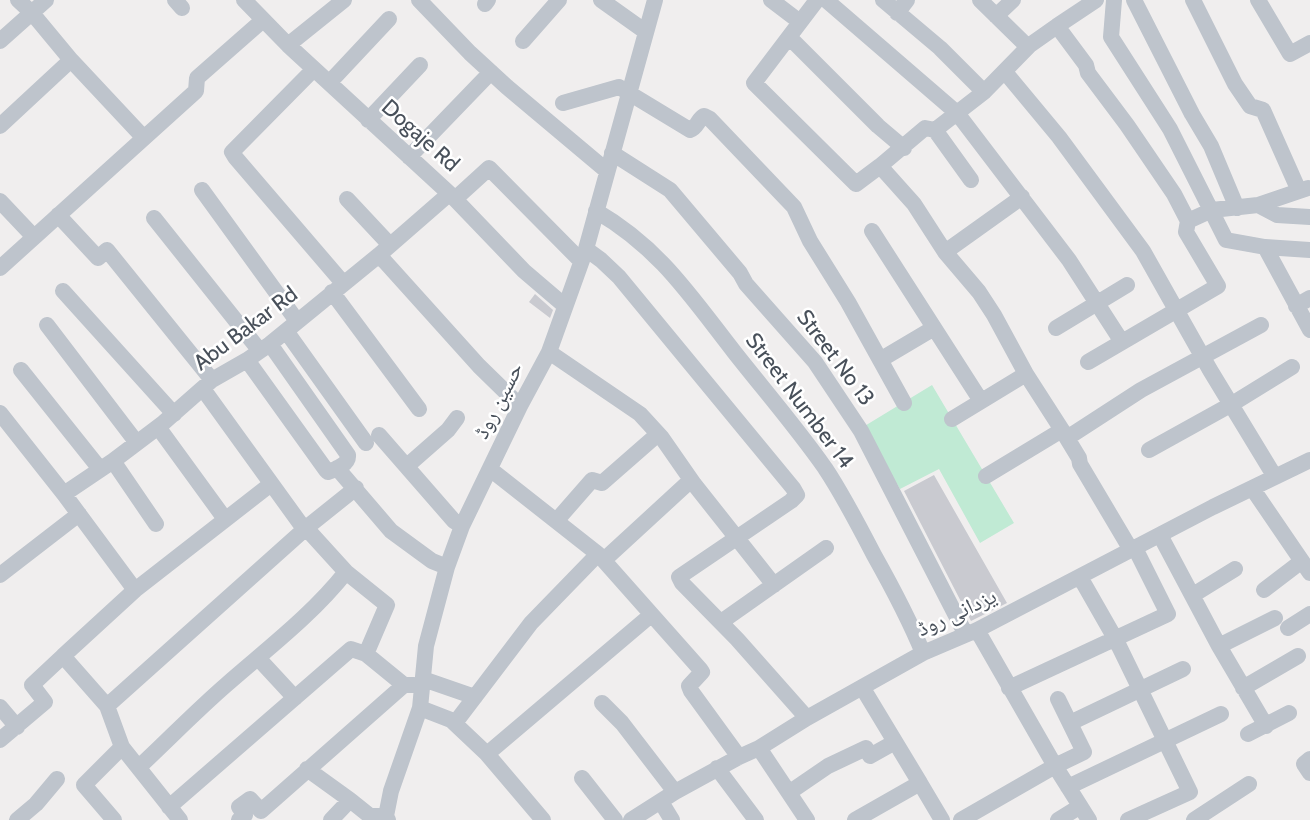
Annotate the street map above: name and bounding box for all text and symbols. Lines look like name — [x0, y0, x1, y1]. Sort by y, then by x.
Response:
street label: Dogaje Rd — [376, 94, 464, 178]
street label: Abu Bakar Rd — [189, 281, 303, 377]
street label: Street No 13 — [791, 305, 879, 411]
street label: Street Number 14 — [739, 328, 859, 474]
street label: حسین روڈ — [469, 358, 529, 444]
street label: یزدانی روڈ — [913, 583, 1001, 643]

